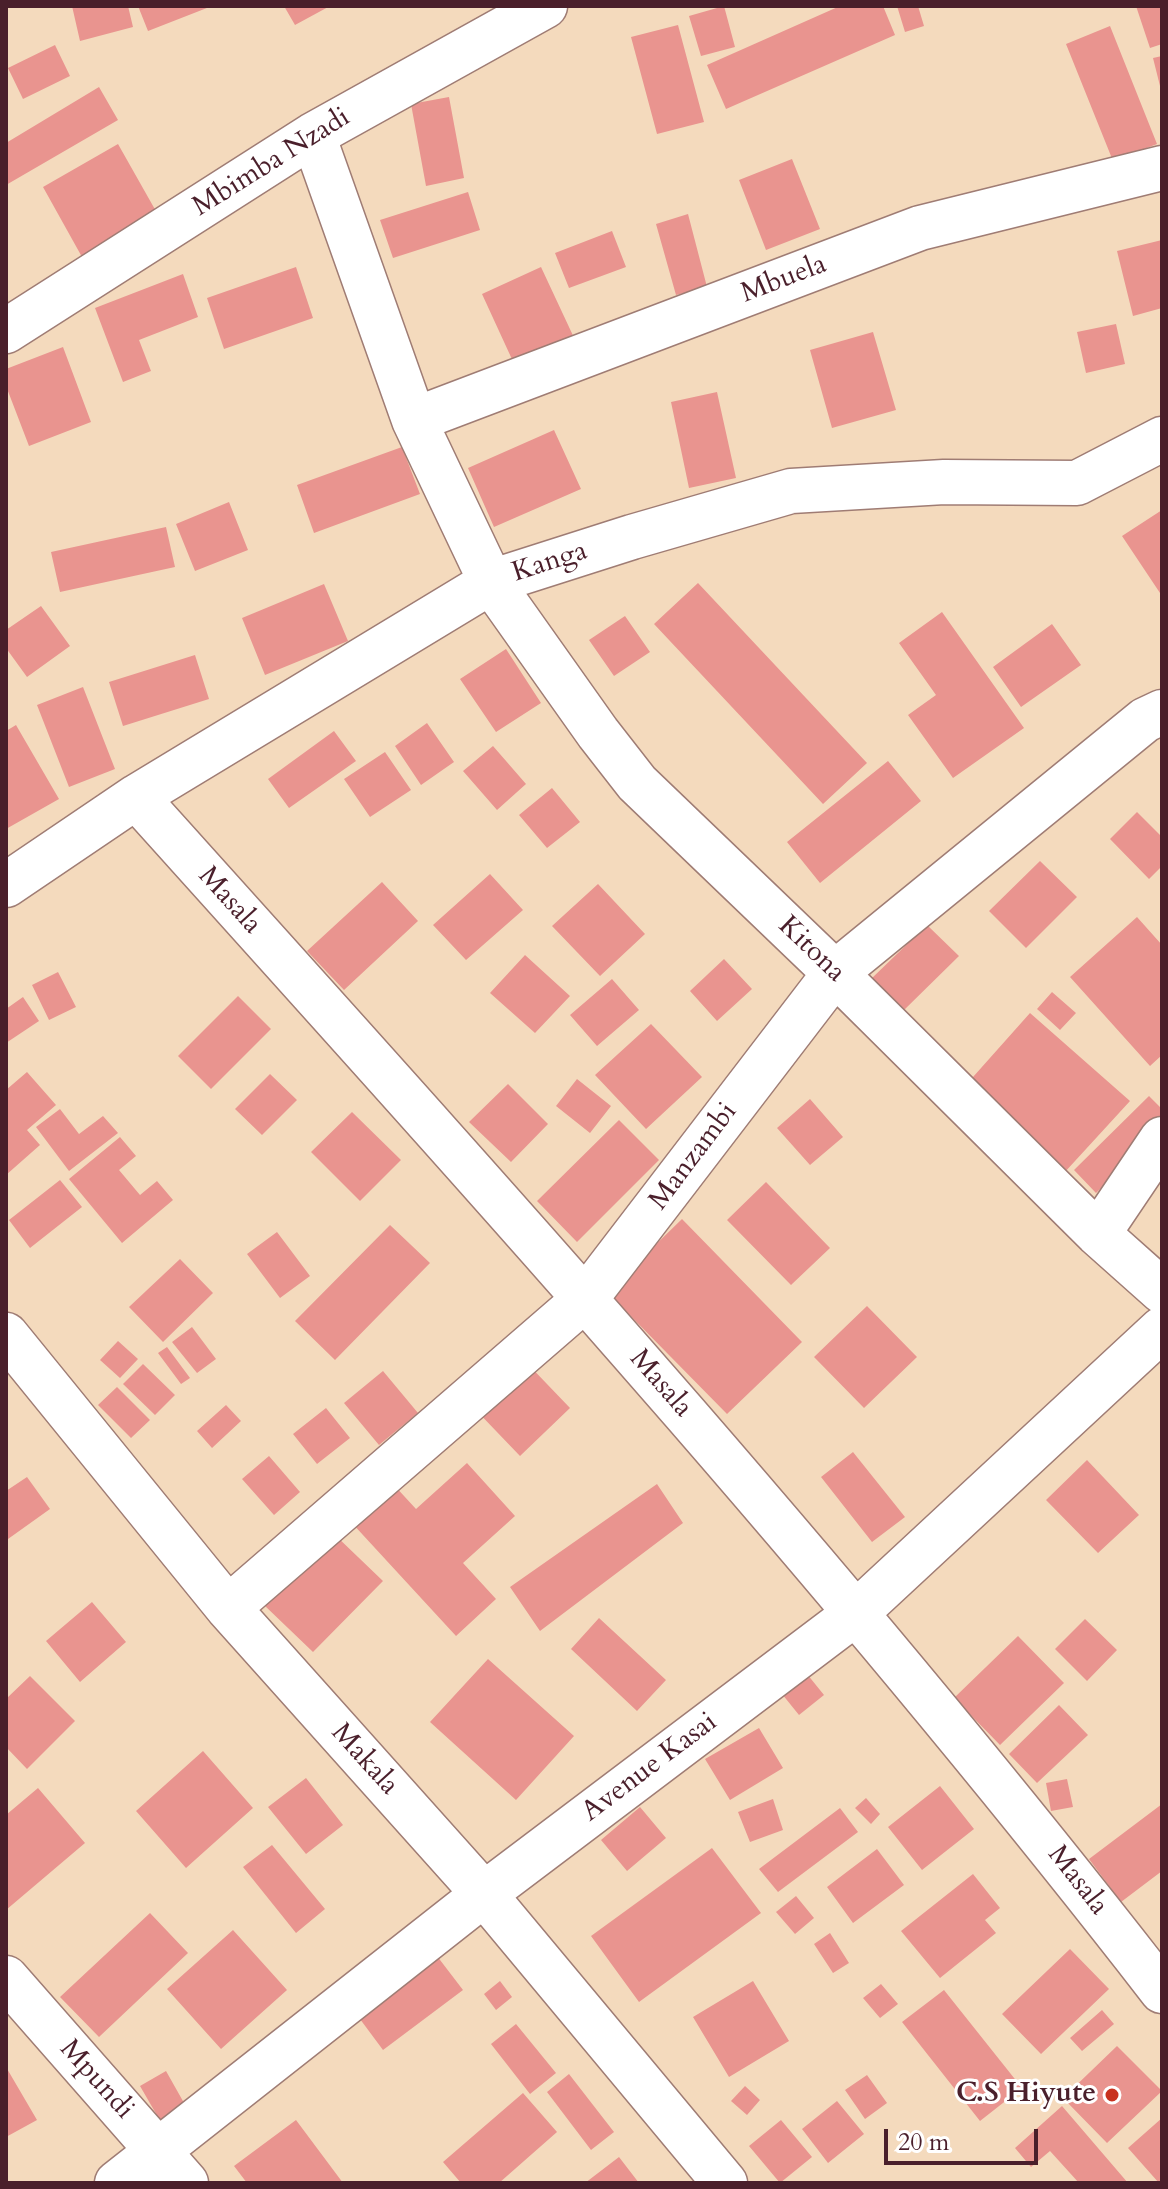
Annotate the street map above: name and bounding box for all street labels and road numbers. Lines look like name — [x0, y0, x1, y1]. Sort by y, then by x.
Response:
street label: Mbimba Nzadi — [187, 101, 357, 225]
street label: Mbuela — [737, 248, 831, 312]
street label: Kanga — [508, 535, 592, 591]
street label: Masala — [190, 860, 268, 942]
street label: Kitona — [770, 910, 852, 990]
street label: Manzambi — [643, 1097, 745, 1217]
street label: Masala — [621, 1343, 699, 1425]
street label: Avenue Kasai — [576, 1706, 724, 1830]
street label: Makala — [323, 1717, 405, 1803]
street label: Masala — [1039, 1839, 1115, 1923]
street label: Mpundi — [52, 2033, 140, 2127]

